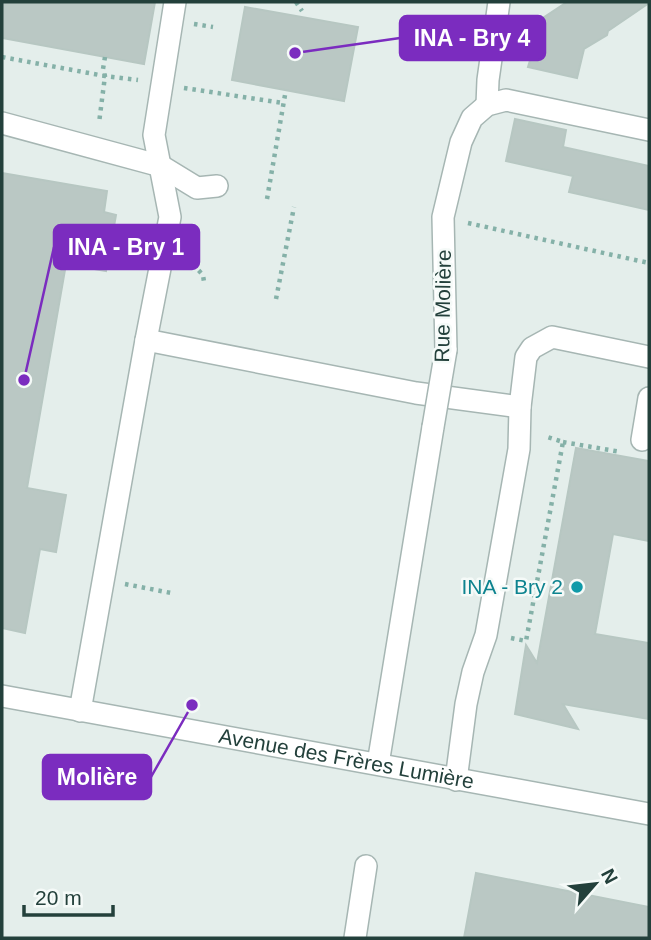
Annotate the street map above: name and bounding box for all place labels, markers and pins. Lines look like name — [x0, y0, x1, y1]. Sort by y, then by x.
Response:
callout: INA - Bry 4 — [400, 16, 545, 60]
callout: INA - Bry 1 — [54, 225, 199, 269]
place label: INA - Bry 2 — [461, 575, 563, 598]
marker: INA - Bry 2 — [569, 579, 585, 595]
callout: Molière — [43, 755, 151, 799]

